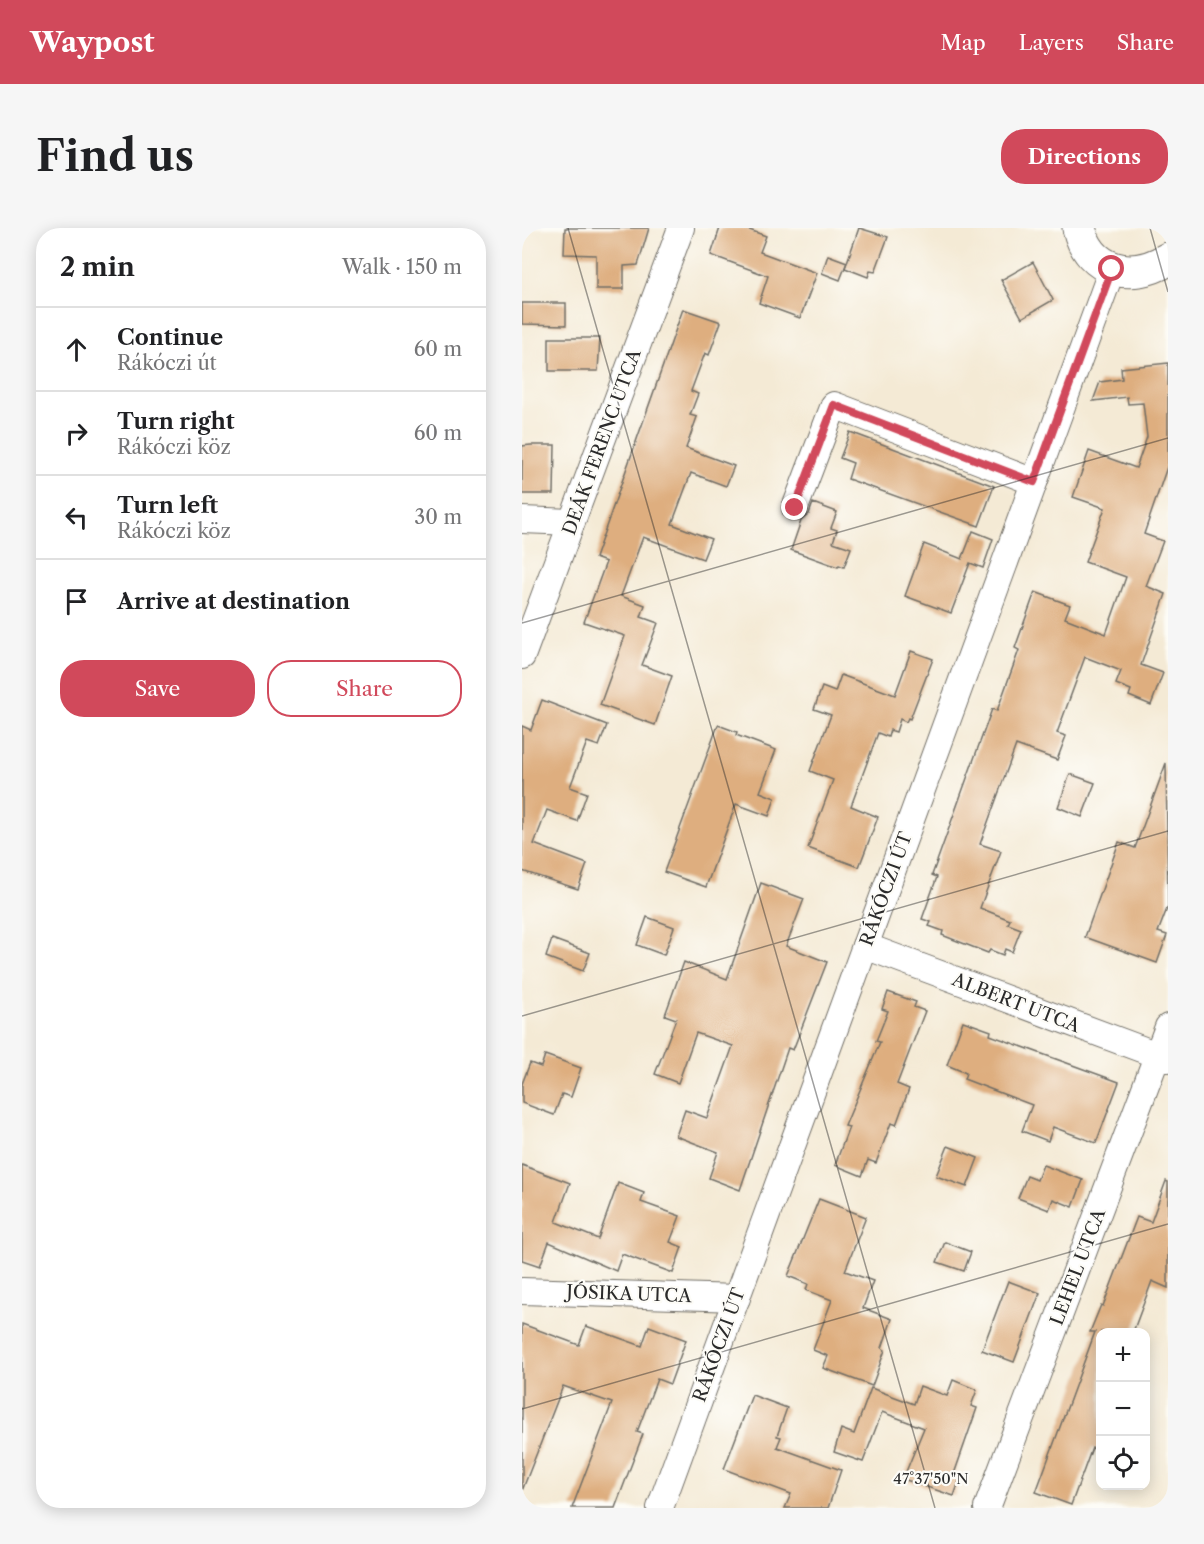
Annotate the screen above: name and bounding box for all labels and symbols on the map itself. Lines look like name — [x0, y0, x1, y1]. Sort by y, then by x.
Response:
route start — [1098, 255, 1124, 281]
street label: DEÁK FERENC UTCA — [557, 345, 646, 538]
route end — [781, 494, 807, 520]
street label: RÁKÓCZI ÚT — [854, 828, 917, 949]
street label: ALBERT UTCA — [948, 968, 1084, 1038]
street label: LEHEL UTCA — [1046, 1205, 1110, 1328]
street label: JÓSIKA UTCA — [563, 1280, 693, 1307]
street label: RÁKÓCZI ÚT — [687, 1284, 750, 1405]
text: 47°37'50"N — [893, 1469, 969, 1488]

